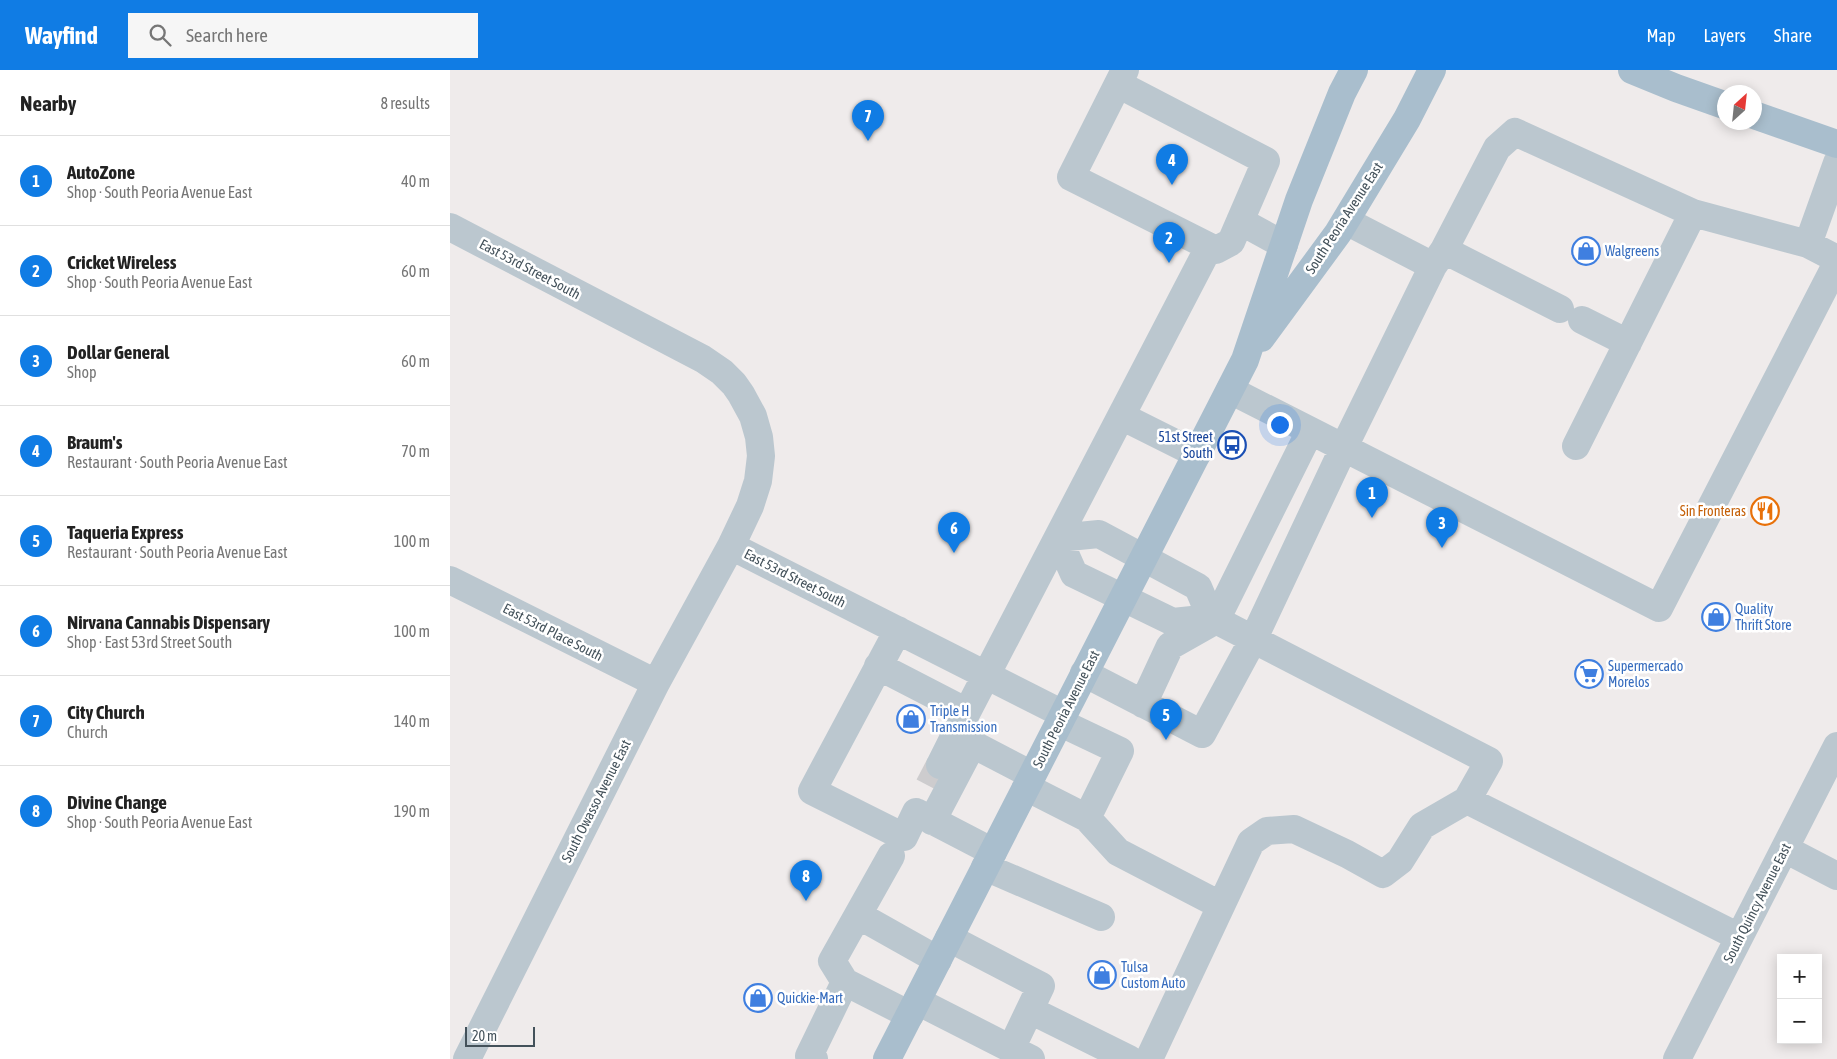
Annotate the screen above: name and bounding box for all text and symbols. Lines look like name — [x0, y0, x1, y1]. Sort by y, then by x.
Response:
search box — [128, 13, 478, 58]
icon: search — [146, 21, 174, 49]
text: Wayfind — [25, 22, 98, 49]
text: Search here — [186, 24, 268, 46]
text: Map — [1646, 25, 1675, 46]
text: Layers — [1703, 25, 1746, 46]
text: Share — [1774, 25, 1812, 46]
north arrow — [1717, 85, 1762, 130]
text: Nearby — [20, 91, 76, 115]
text: 8 results — [380, 94, 430, 112]
pin: 7 — [852, 100, 884, 141]
pin: 4 — [1156, 144, 1188, 185]
street label: South Peoria Avenue East — [1302, 159, 1386, 277]
text: AutoZone — [67, 161, 135, 183]
text: 1 — [32, 172, 40, 190]
text: 40 m — [401, 172, 430, 190]
text: Shop · South Peoria Avenue East — [67, 183, 252, 201]
pin: 2 — [1153, 222, 1185, 263]
street label: East 53rd Street South — [477, 236, 583, 302]
shop icon: Walgreens — [1571, 236, 1601, 266]
place label: Walgreens — [1605, 243, 1659, 259]
text: Cricket Wireless — [67, 251, 177, 273]
text: 2 — [32, 262, 40, 280]
text: 60 m — [401, 262, 430, 280]
text: Shop · South Peoria Avenue East — [67, 273, 252, 291]
text: Dollar General — [67, 341, 169, 363]
text: 3 — [32, 352, 40, 370]
text: 60 m — [401, 352, 430, 370]
text: Shop — [67, 363, 97, 381]
your location — [1267, 412, 1293, 438]
place label: 51st Street South — [1158, 429, 1213, 461]
bus stop icon: 51st Street South — [1217, 430, 1247, 460]
text: Braum's — [67, 431, 122, 453]
text: 4 — [32, 442, 40, 460]
text: 70 m — [401, 442, 430, 460]
text: Restaurant · South Peoria Avenue East — [67, 453, 288, 471]
pin: 1 — [1356, 477, 1388, 518]
restaurant icon: Sin Fronteras — [1750, 496, 1780, 526]
place label: Sin Fronteras — [1680, 503, 1746, 519]
pin: 3 — [1426, 507, 1458, 548]
pin: 6 — [938, 512, 970, 553]
text: Taqueria Express — [67, 521, 184, 543]
text: 5 — [32, 532, 40, 550]
text: 100 m — [394, 532, 430, 550]
text: Restaurant · South Peoria Avenue East — [67, 543, 288, 561]
street label: East 53rd Street South — [742, 545, 848, 611]
street label: East 53rd Place South — [500, 600, 606, 664]
place label: Quality Thrift Store — [1735, 601, 1792, 633]
shop icon: Quality Thrift Store — [1701, 602, 1731, 632]
text: Nirvana Cannabis Dispensary — [67, 611, 270, 633]
text: 6 — [32, 622, 40, 640]
text: 100 m — [394, 622, 430, 640]
text: Shop · East 53rd Street South — [67, 633, 232, 651]
street label: South Peoria Avenue East — [1029, 648, 1103, 770]
place label: Supermercado Morelos — [1608, 658, 1683, 690]
supermarket icon: Supermercado Morelos — [1574, 659, 1604, 689]
pin: 5 — [1150, 699, 1182, 740]
text: City Church — [67, 701, 145, 723]
place label: Triple H Transmission — [930, 703, 997, 735]
shop icon: Triple H Transmission — [896, 704, 926, 734]
text: 7 — [32, 712, 40, 730]
text: 140 m — [394, 712, 430, 730]
text: Church — [67, 723, 108, 741]
street label: South Owasso Avenue East — [558, 737, 634, 865]
text: Divine Change — [67, 791, 167, 813]
text: 8 — [32, 802, 40, 820]
text: 190 m — [394, 802, 430, 820]
text: Shop · South Peoria Avenue East — [67, 813, 252, 831]
street label: South Quincy Avenue East — [1720, 841, 1794, 965]
pin: 8 — [790, 860, 822, 901]
map controls — [1777, 954, 1822, 1044]
button: + — [1777, 954, 1822, 999]
place label: Tulsa Custom Auto — [1121, 959, 1186, 991]
shop icon: Tulsa Custom Auto — [1087, 960, 1117, 990]
shop icon: Quickie-Mart — [743, 983, 773, 1013]
place label: Quickie-Mart — [777, 990, 843, 1006]
button: − — [1777, 999, 1822, 1044]
scale bar — [465, 1024, 535, 1047]
text: 20 m — [472, 1028, 497, 1044]

